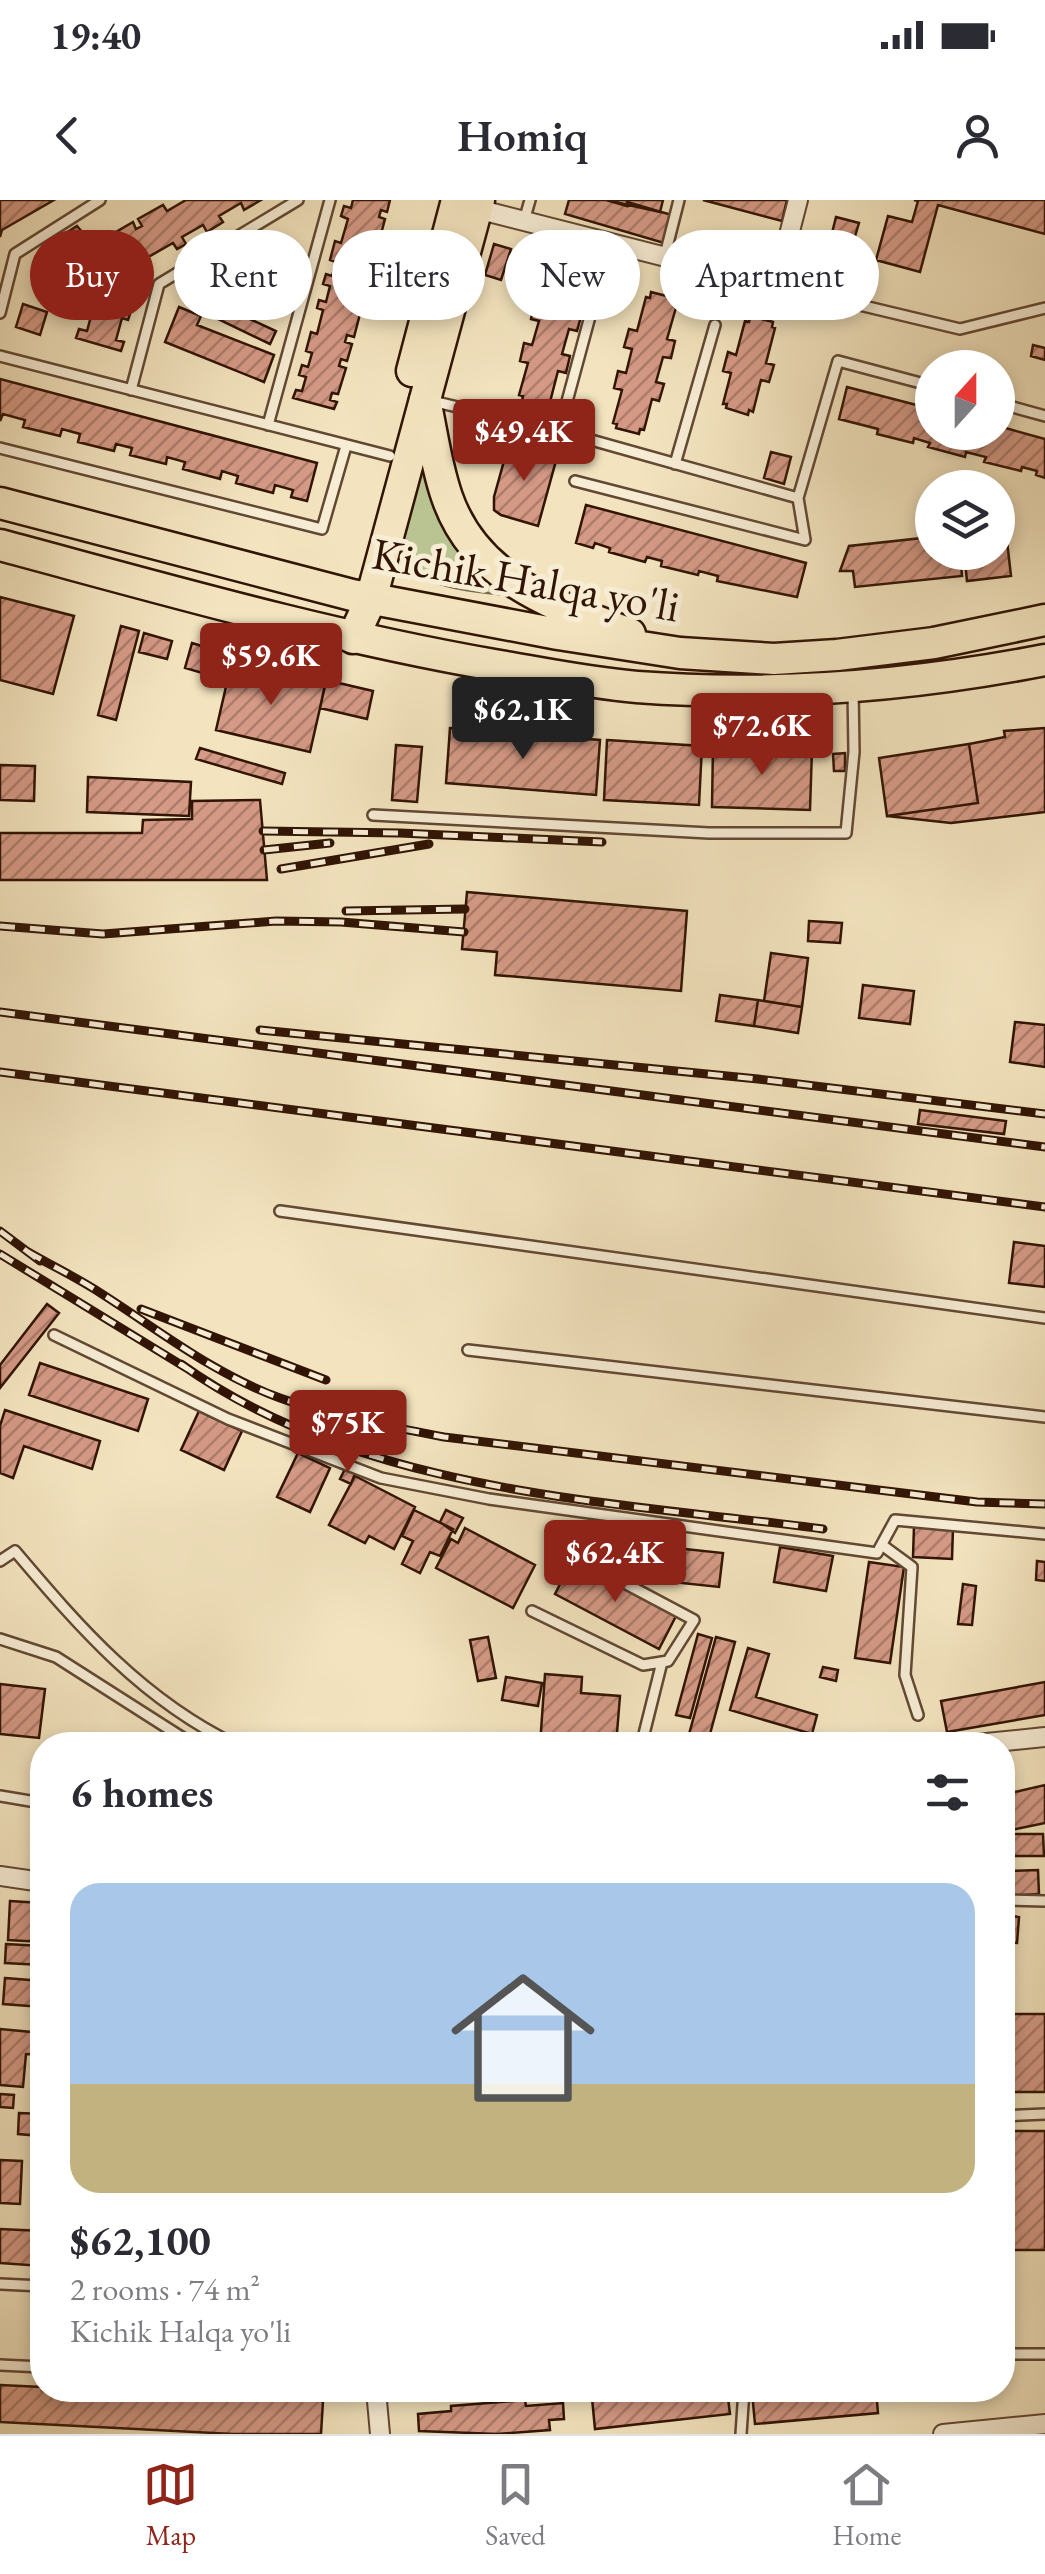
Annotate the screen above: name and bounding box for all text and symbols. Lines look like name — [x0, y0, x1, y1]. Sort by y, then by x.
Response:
text: 19:40 — [50, 11, 141, 60]
text: Homiq — [457, 106, 588, 164]
icon: back — [40, 108, 95, 163]
icon: person — [950, 108, 1005, 163]
chip: Buy — [30, 230, 154, 320]
chip: Rent — [174, 230, 312, 320]
chip: Filters — [332, 230, 485, 320]
chip: New — [505, 230, 640, 320]
chip: Apartment — [660, 230, 879, 320]
north arrow — [915, 350, 1015, 450]
map controls — [915, 350, 1015, 570]
pin: $49.4K — [443, 399, 605, 484]
text: $49.4K — [475, 410, 573, 452]
button: layers — [915, 470, 1015, 570]
street label: Kichik Halqa yo'li — [368, 523, 684, 635]
pin: $59.6K — [190, 623, 352, 708]
text: $59.6K — [222, 634, 320, 676]
pin: $62.1K — [442, 677, 604, 762]
text: $62.1K — [474, 688, 572, 730]
pin: $72.6K — [681, 693, 843, 778]
text: $72.6K — [713, 704, 811, 746]
pin: $75K — [289, 1390, 407, 1475]
text: $75K — [311, 1401, 385, 1443]
pin: $62.4K — [534, 1520, 696, 1605]
text: $62.4K — [566, 1531, 664, 1573]
text: 6 homes — [70, 1765, 213, 1820]
icon: filters — [920, 1765, 975, 1820]
icon: home — [433, 1948, 613, 2128]
text: $62,100 — [70, 2213, 211, 2268]
text: 2 rooms · 74 m² — [70, 2268, 260, 2310]
text: Kichik Halqa yo'li — [70, 2310, 291, 2352]
tab: Map — [143, 2457, 198, 2553]
tab: Saved — [485, 2457, 545, 2553]
tab: Home — [832, 2457, 902, 2553]

